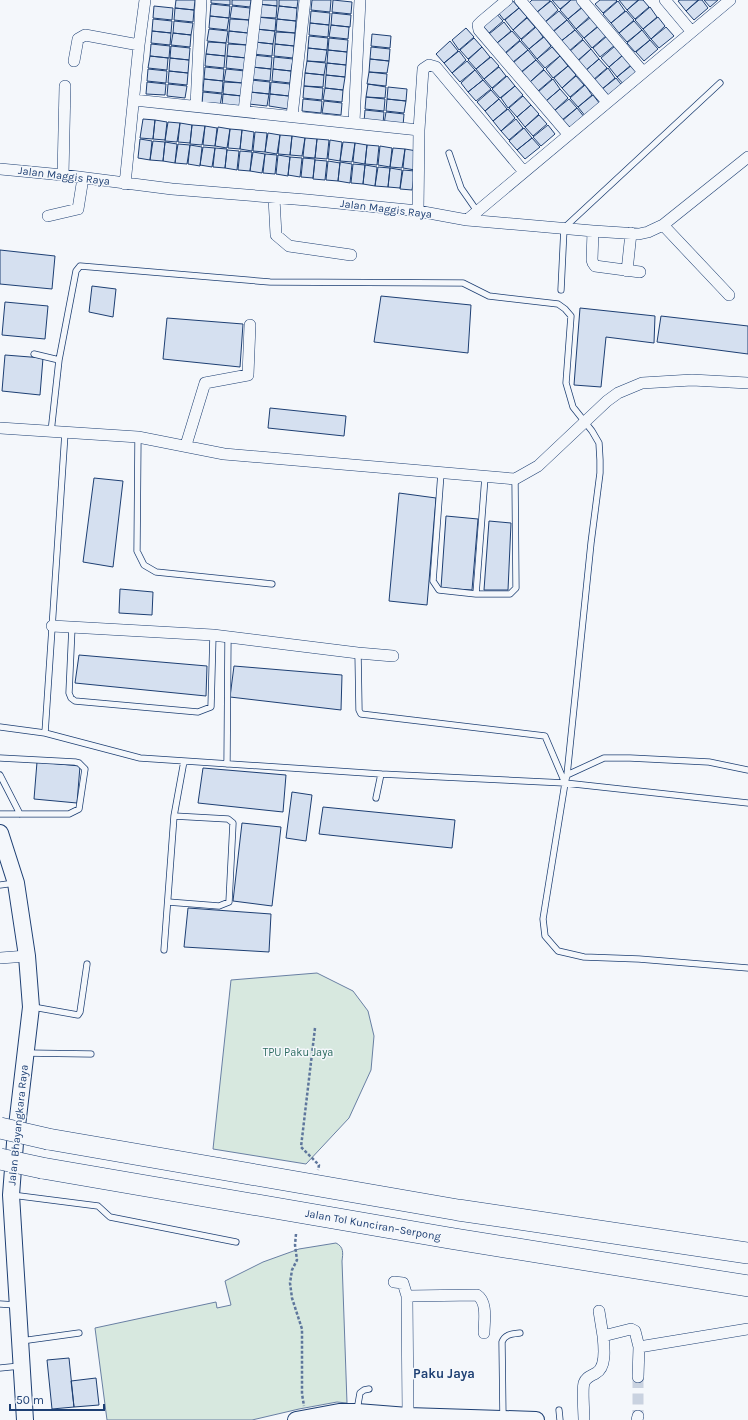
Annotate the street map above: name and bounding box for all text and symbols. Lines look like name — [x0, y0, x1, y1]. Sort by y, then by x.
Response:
street label: Jalan Maggis Raya — [17, 164, 111, 188]
street label: Jalan Maggis Raya — [339, 197, 433, 221]
park label: TPU Paku Jaya — [263, 1046, 333, 1059]
street label: Jalan Bhayangkara Raya — [5, 1064, 31, 1186]
street label: Jalan Tol Kunciran–Serpong — [304, 1207, 443, 1243]
district label: Paku Jaya — [413, 1366, 475, 1381]
scale bar — [10, 1386, 104, 1412]
text: 50 m — [16, 1393, 44, 1407]

